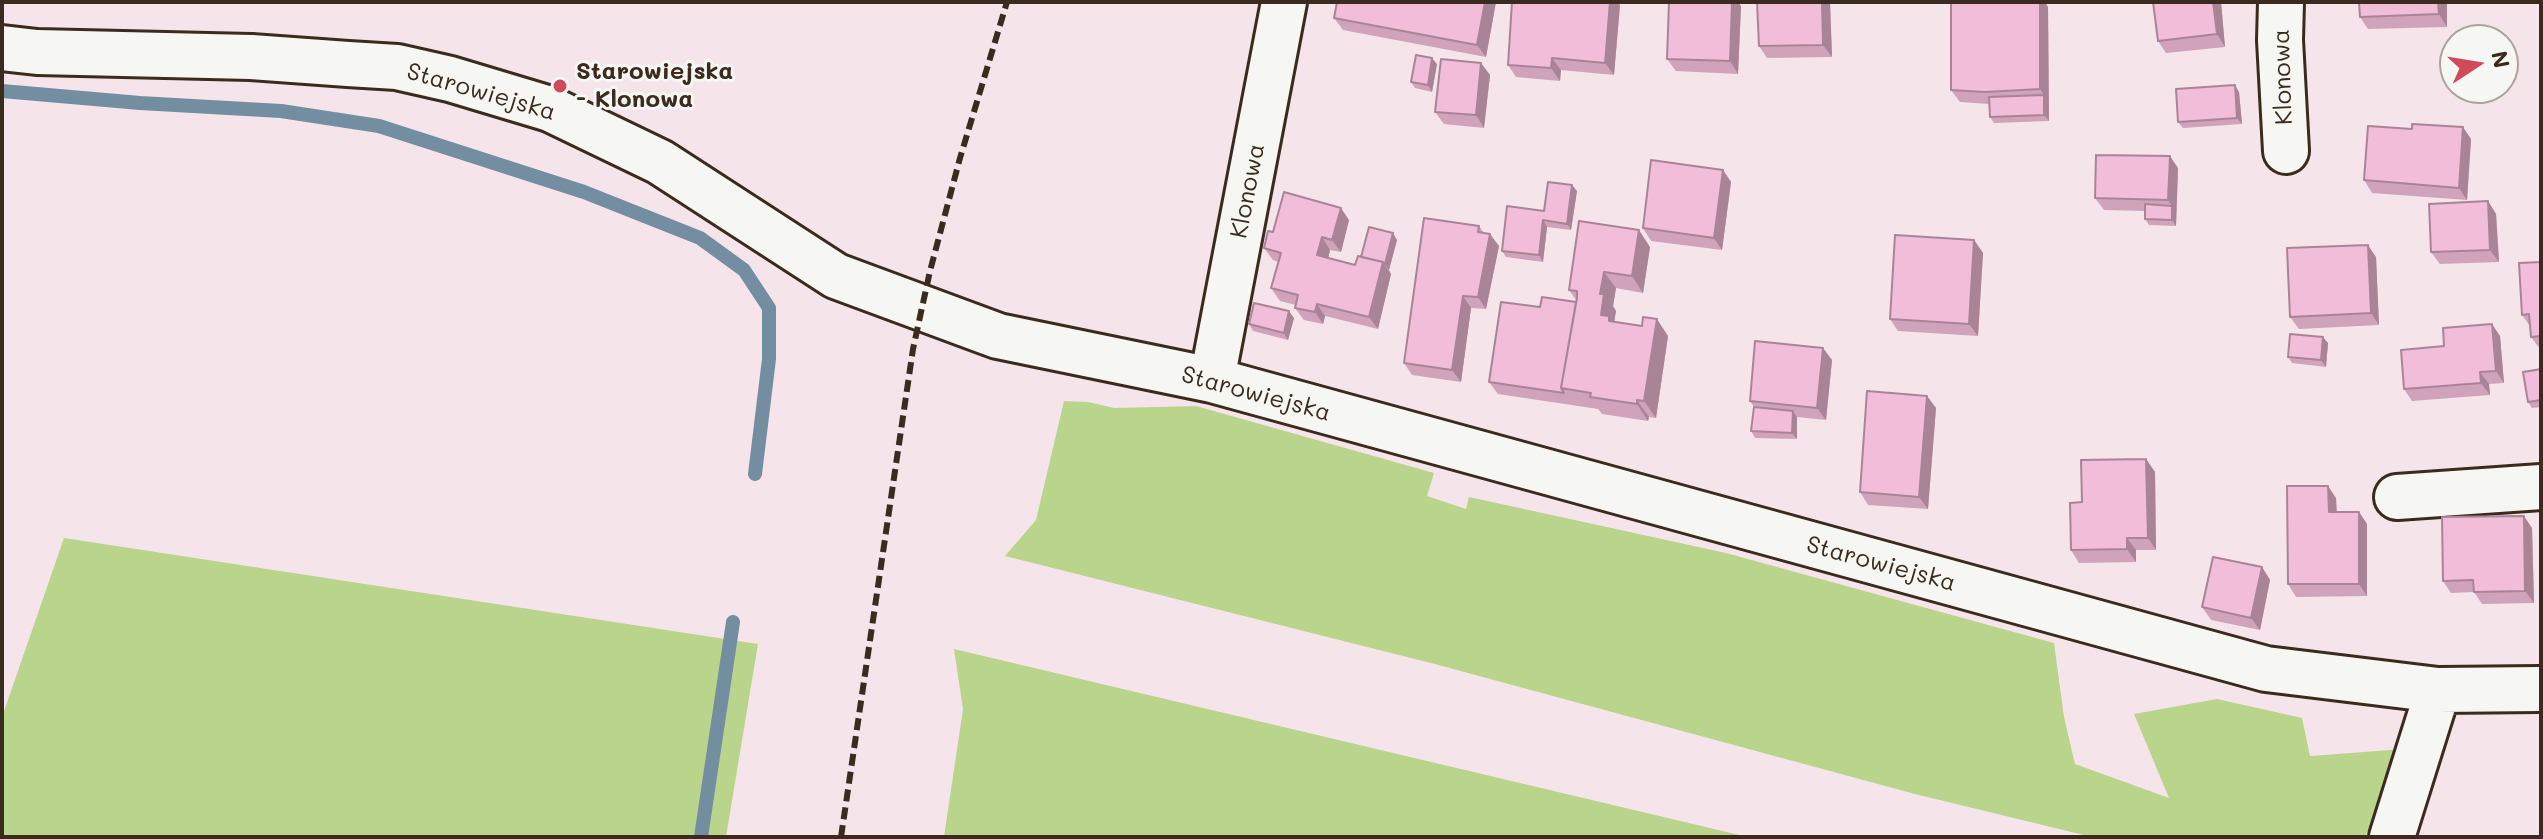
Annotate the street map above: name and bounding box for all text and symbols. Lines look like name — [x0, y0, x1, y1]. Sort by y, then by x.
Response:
north arrow — [2439, 24, 2519, 104]
street label: Klonowa — [2267, 29, 2299, 125]
text: N — [2485, 48, 2517, 70]
street label: Starowiejska — [403, 57, 559, 127]
place label: Starowiejska - Klonowa — [576, 58, 733, 114]
marker: Starowiejska - Klonowa — [551, 77, 569, 95]
street label: Klonowa — [1225, 141, 1271, 241]
street label: Starowiejska — [1178, 360, 1334, 428]
street label: Starowiejska — [1803, 530, 1959, 598]

